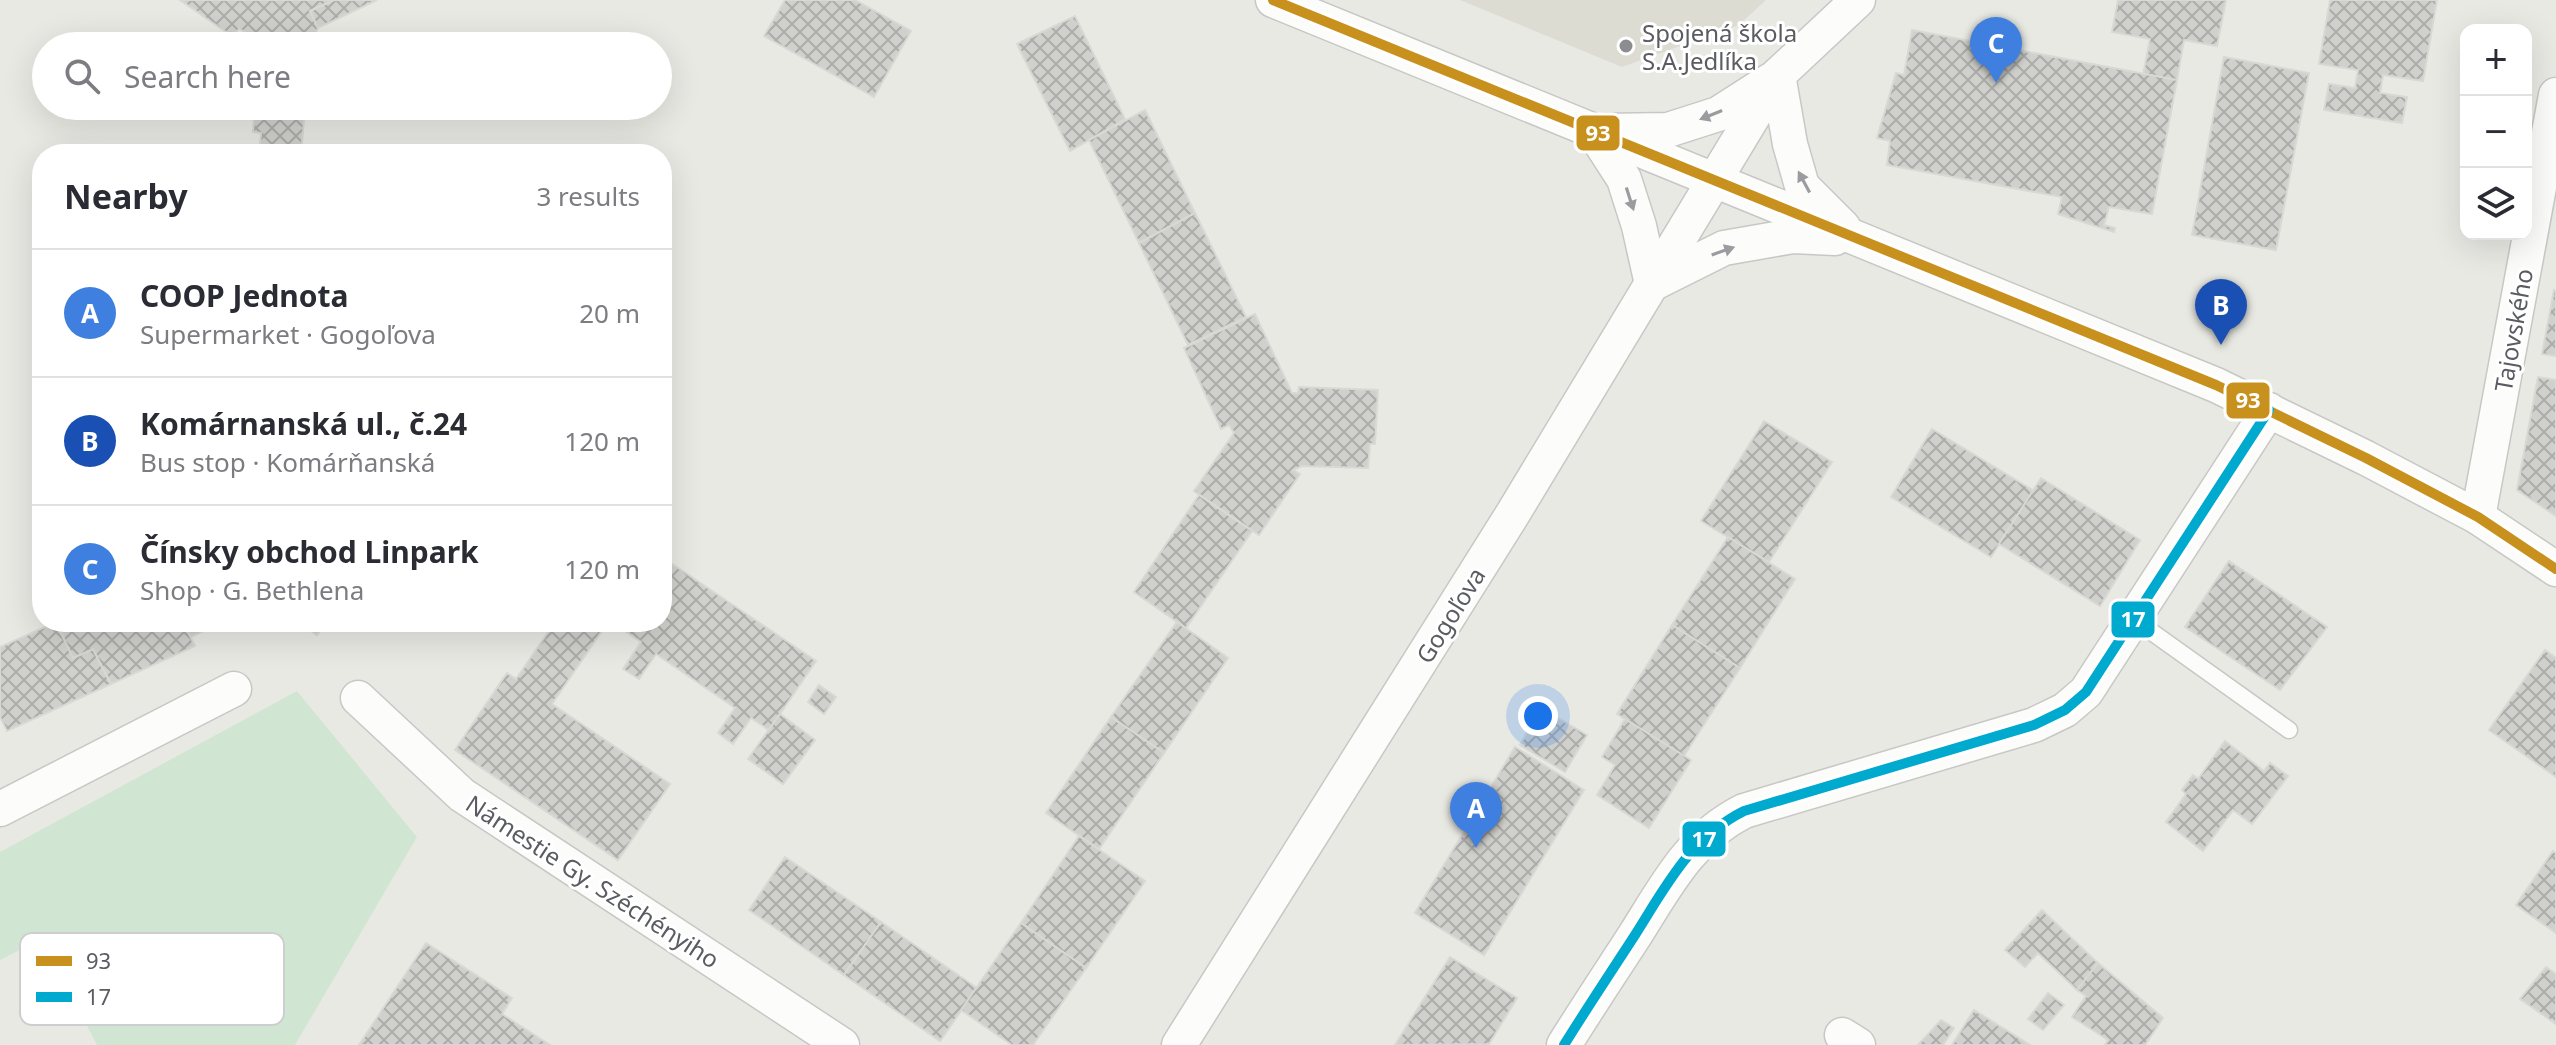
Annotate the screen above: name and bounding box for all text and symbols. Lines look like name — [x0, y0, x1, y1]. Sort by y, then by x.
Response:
place label: Spojená škola S.A.Jedlíka — [1642, 16, 1797, 77]
pin: C — [1970, 17, 2022, 83]
map controls — [2460, 24, 2532, 240]
button: + — [2460, 24, 2532, 96]
search box — [32, 32, 672, 120]
marker: Spojená škola S.A.Jedlíka — [1617, 37, 1635, 55]
icon: search — [60, 54, 104, 98]
text: Search here — [124, 56, 291, 97]
button: − — [2460, 96, 2532, 168]
one-way arrow — [1699, 109, 1723, 122]
line badge: 93 — [1575, 114, 1621, 152]
text: 93 — [1585, 117, 1611, 147]
button: layers — [2460, 168, 2532, 240]
one-way arrow — [1797, 171, 1811, 193]
text: Nearby — [64, 173, 188, 219]
text: 3 results — [536, 178, 640, 214]
one-way arrow — [1625, 188, 1637, 212]
one-way arrow — [1711, 244, 1735, 256]
street label: Tajovského — [2486, 266, 2540, 394]
text: COOP Jednota — [140, 275, 349, 316]
pin: B — [2195, 279, 2247, 345]
text: A — [81, 295, 99, 331]
text: 20 m — [579, 295, 640, 331]
text: Supermarket · Gogoľova — [140, 316, 436, 352]
line badge: 93 — [2225, 381, 2271, 420]
text: 93 — [2235, 384, 2261, 414]
text: Komárnanská ul., č.24 — [140, 403, 467, 444]
text: B — [81, 423, 99, 459]
text: 120 m — [564, 423, 640, 459]
text: Bus stop · Komárňanská — [140, 444, 435, 480]
text: Čínsky obchod Linpark — [140, 531, 479, 572]
text: C — [82, 551, 98, 587]
text: 120 m — [564, 551, 640, 587]
street label: Gogoľova — [1408, 561, 1492, 669]
text: Shop · G. Bethlena — [140, 572, 364, 608]
line badge: 17 — [2110, 600, 2156, 639]
text: 17 — [2120, 603, 2146, 633]
your location — [1518, 696, 1558, 736]
pin: A — [1450, 782, 1502, 848]
street label: Námestie Gy. Széchényiho — [460, 787, 726, 975]
line badge: 17 — [1681, 820, 1727, 858]
text: 17 — [1691, 823, 1717, 853]
legend — [20, 933, 284, 1025]
text: 93 — [86, 945, 111, 975]
text: 17 — [86, 981, 111, 1011]

